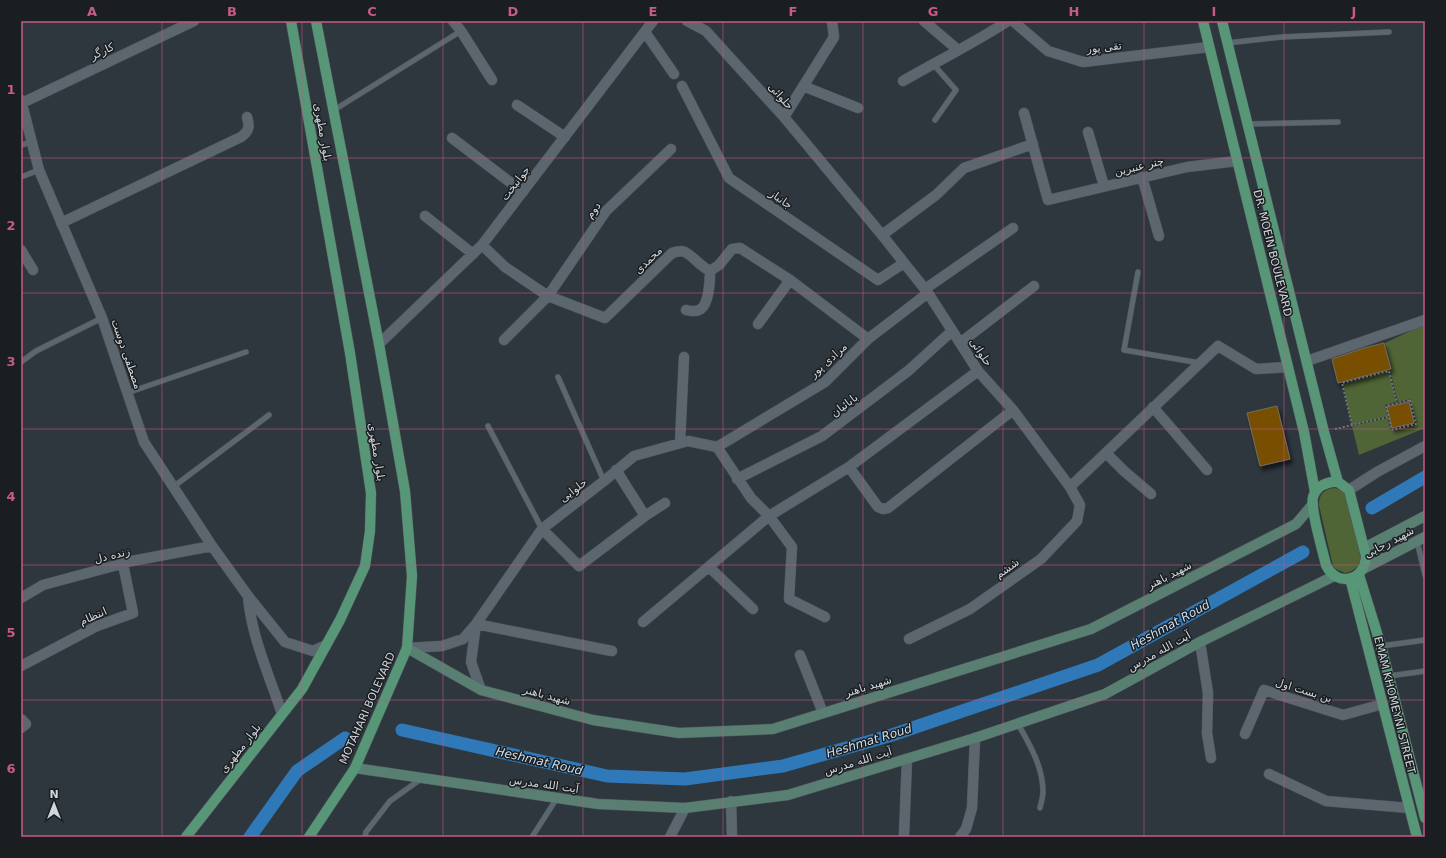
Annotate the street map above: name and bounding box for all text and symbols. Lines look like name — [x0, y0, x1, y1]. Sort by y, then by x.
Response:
text: A — [87, 4, 97, 19]
text: B — [227, 4, 237, 19]
text: C — [367, 4, 377, 19]
text: D — [508, 4, 519, 19]
text: E — [649, 4, 657, 19]
text: F — [789, 4, 797, 19]
text: G — [928, 4, 938, 19]
text: H — [1069, 4, 1079, 19]
text: I — [1212, 4, 1216, 19]
text: J — [1351, 4, 1356, 19]
street label: تقی پور — [1085, 39, 1122, 56]
street label: کارگر — [87, 40, 117, 63]
street label: حلوائی — [765, 80, 796, 112]
text: 1 — [6, 82, 16, 97]
street label: بلوار مطهری — [311, 102, 334, 162]
street label: چتر عنبرین — [1113, 154, 1165, 178]
street label: جوانبخت — [498, 164, 533, 203]
street label: جانباز — [766, 186, 795, 212]
street label: DR. MOEIN BOULEVARD — [1250, 188, 1295, 318]
street label: دوم — [583, 200, 604, 221]
text: 2 — [6, 218, 16, 233]
street label: محمدی — [632, 244, 665, 277]
street label: مصطفی دوست — [109, 318, 145, 391]
street label: حلوائی — [966, 336, 995, 369]
street label: مرادی پور — [806, 340, 850, 381]
text: 3 — [6, 354, 16, 369]
street label: بابائیان — [828, 391, 860, 420]
street label: بلوار مطهری — [365, 422, 388, 482]
street label: حلوایی — [557, 476, 590, 505]
text: 4 — [6, 489, 16, 504]
street label: شهید رجایی — [1362, 524, 1416, 561]
street label: زنده دل — [93, 545, 131, 566]
street label: ششم — [993, 556, 1022, 581]
street label: شهید باهنر — [1144, 559, 1194, 593]
water label: Heshmat Roud — [1128, 597, 1213, 653]
street label: انتظام — [77, 605, 109, 628]
text: 5 — [6, 625, 16, 640]
street label: آیت الله مدرس — [1125, 627, 1194, 674]
street label: EMAM KHOMEYNI STREET — [1371, 635, 1418, 775]
street label: MOTAHARI BOLEVARD — [337, 650, 398, 766]
street label: شهید باهنر — [842, 673, 893, 700]
street label: بن بست اول — [1274, 676, 1334, 705]
street label: شهید باهنر — [521, 683, 572, 708]
street label: بلوار مطهری — [217, 721, 264, 776]
water label: Heshmat Roud — [825, 721, 914, 761]
water label: Heshmat Roud — [494, 744, 584, 778]
street label: آیت الله مدرس — [822, 744, 895, 778]
text: 6 — [6, 761, 16, 776]
street label: آیت الله مدرس — [508, 772, 581, 796]
north arrow — [34, 784, 74, 824]
text: N — [49, 788, 59, 801]

